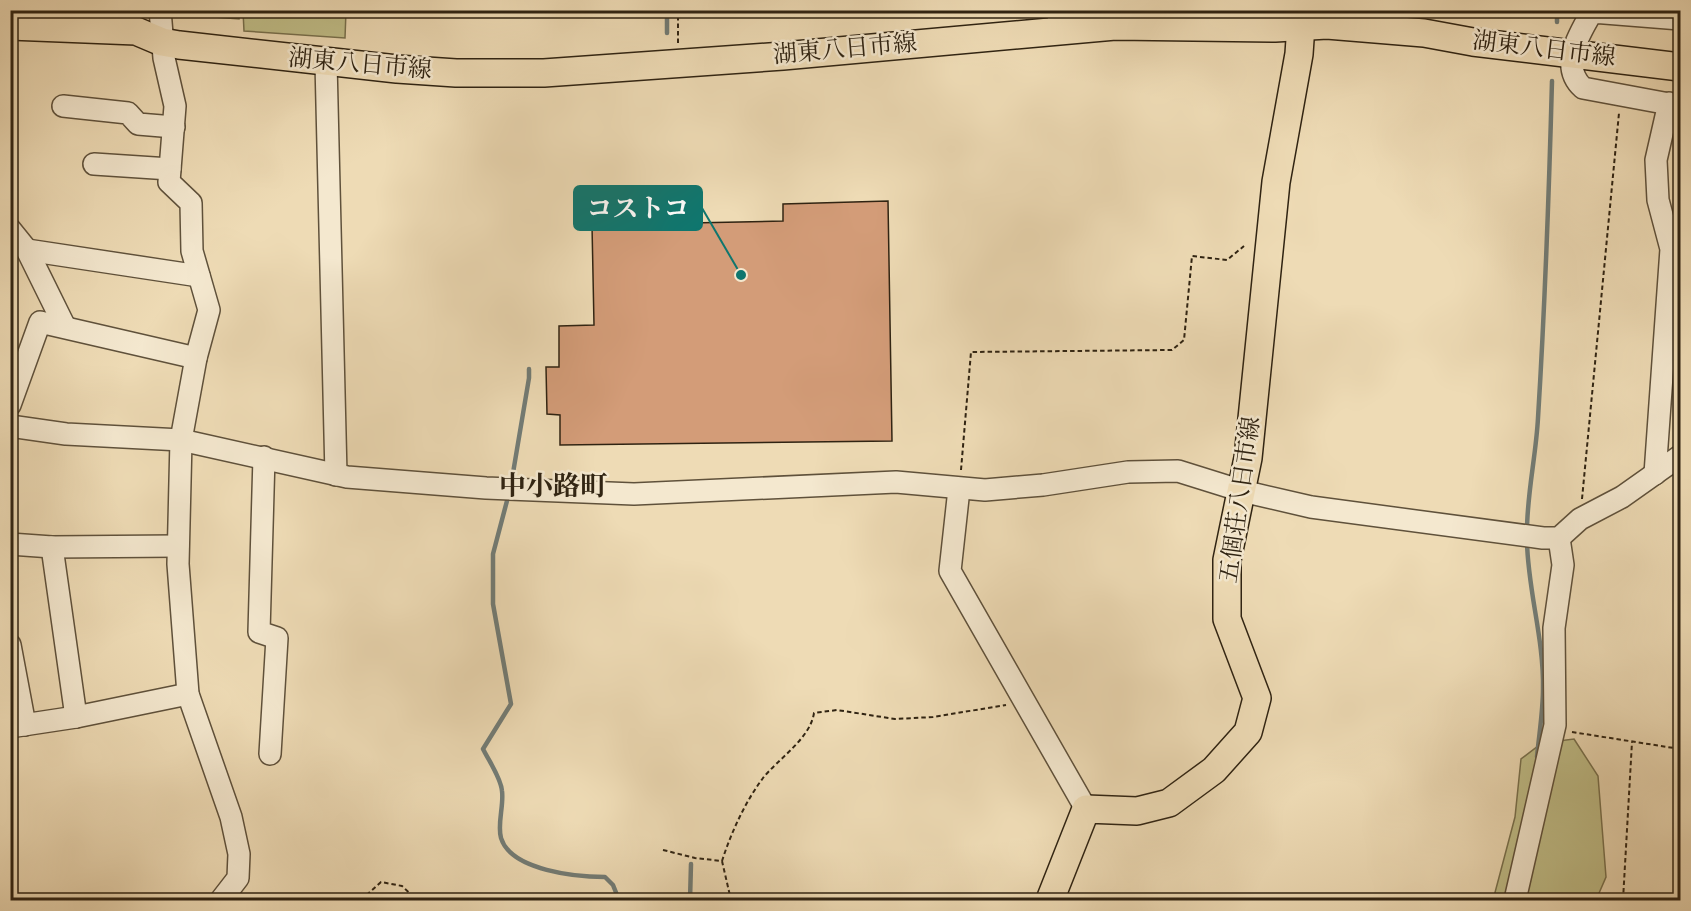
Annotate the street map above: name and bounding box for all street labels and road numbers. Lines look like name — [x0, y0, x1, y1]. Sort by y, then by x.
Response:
street label: 湖東八日市線 — [1471, 26, 1617, 74]
street label: 湖東八日市線 — [772, 28, 918, 72]
street label: 湖東八日市線 — [287, 43, 433, 87]
street label: 五個荘八日市線 — [1214, 415, 1268, 585]

